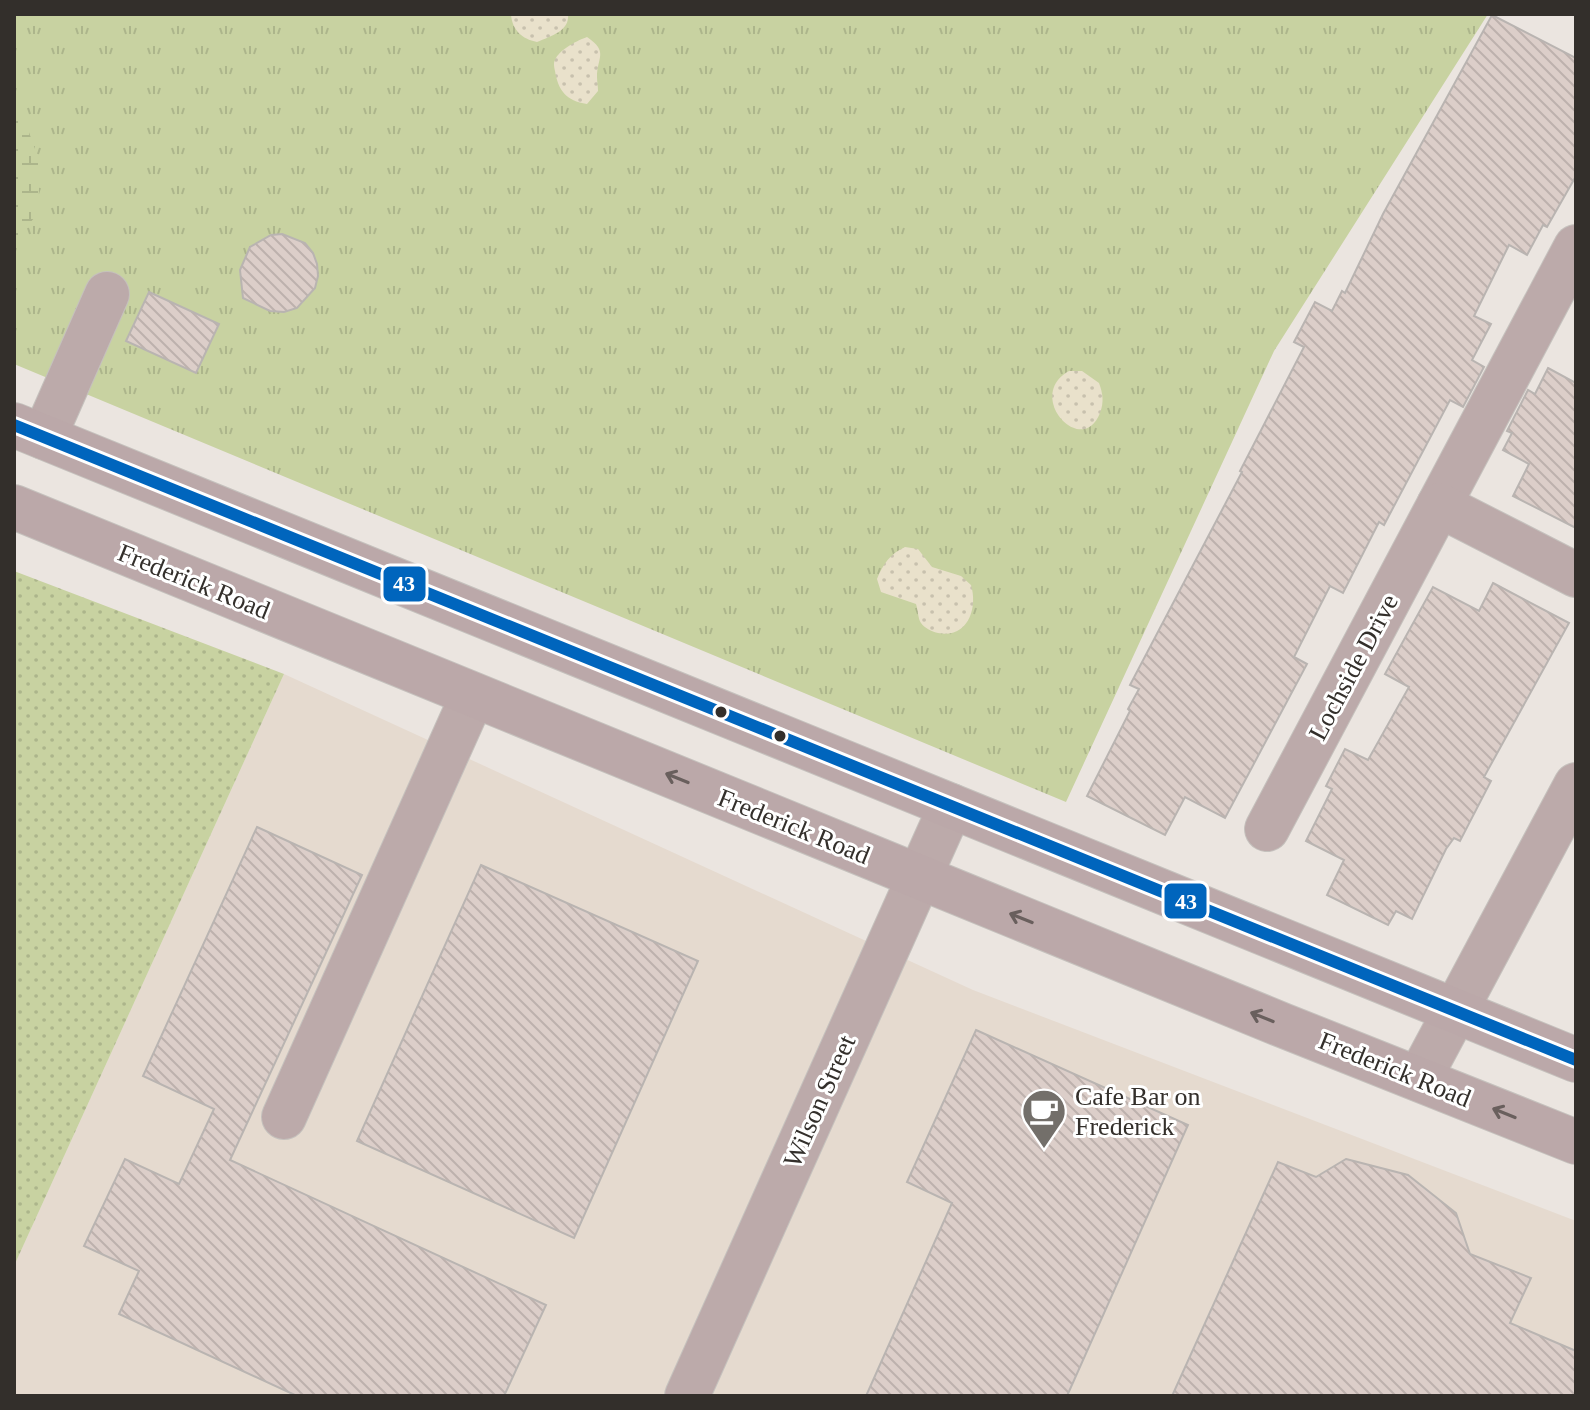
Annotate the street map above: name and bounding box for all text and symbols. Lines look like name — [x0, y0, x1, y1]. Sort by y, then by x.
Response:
street label: Frederick Road — [114, 538, 274, 625]
line badge: 43 — [382, 565, 427, 603]
text: 43 — [393, 571, 415, 596]
street label: Lochside Drive — [1303, 589, 1404, 745]
unlabelled marker — [713, 704, 729, 720]
unlabelled marker — [772, 728, 788, 744]
one-way arrow — [665, 770, 690, 784]
street label: Frederick Road — [714, 783, 874, 870]
line badge: 43 — [1163, 882, 1208, 920]
text: 43 — [1175, 889, 1197, 914]
one-way arrow — [1009, 910, 1034, 925]
one-way arrow — [1250, 1008, 1275, 1023]
street label: Frederick Road — [1315, 1026, 1475, 1113]
street label: Wilson Street — [777, 1030, 862, 1172]
place label: Cafe Bar on Frederick — [1075, 1082, 1201, 1141]
cafe icon: Cafe Bar on Frederick — [1020, 1087, 1068, 1150]
one-way arrow — [1492, 1104, 1517, 1119]

